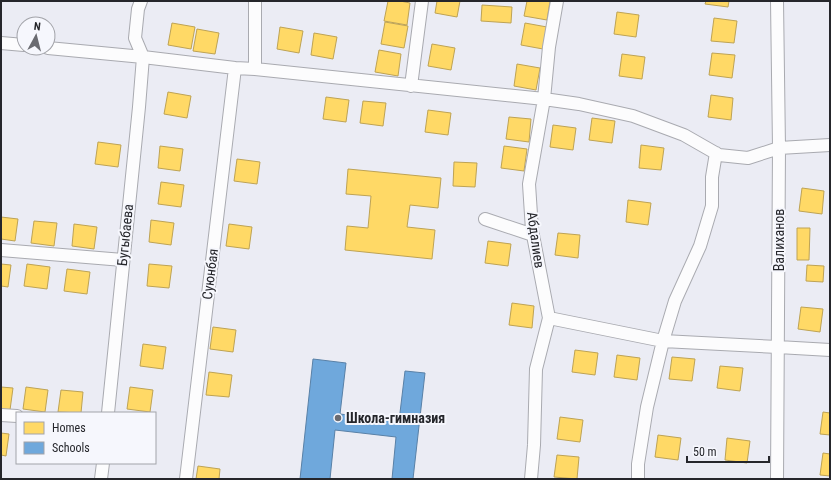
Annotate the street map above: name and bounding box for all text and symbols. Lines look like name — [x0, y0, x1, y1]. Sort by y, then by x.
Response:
north arrow — [16, 16, 56, 56]
text: N — [33, 20, 42, 33]
street label: Бугыбаева — [114, 203, 136, 267]
street label: Валиханов — [771, 209, 787, 271]
street label: Абдалиев — [524, 211, 548, 269]
street label: Суюнбая — [199, 248, 221, 300]
place label: Школа-гимназия — [346, 410, 445, 426]
legend — [16, 412, 156, 464]
marker: Школа-гимназия — [333, 413, 343, 423]
text: Homes — [52, 421, 86, 435]
scale bar — [687, 438, 769, 464]
text: Schools — [52, 441, 90, 455]
text: 50 m — [693, 445, 717, 459]

